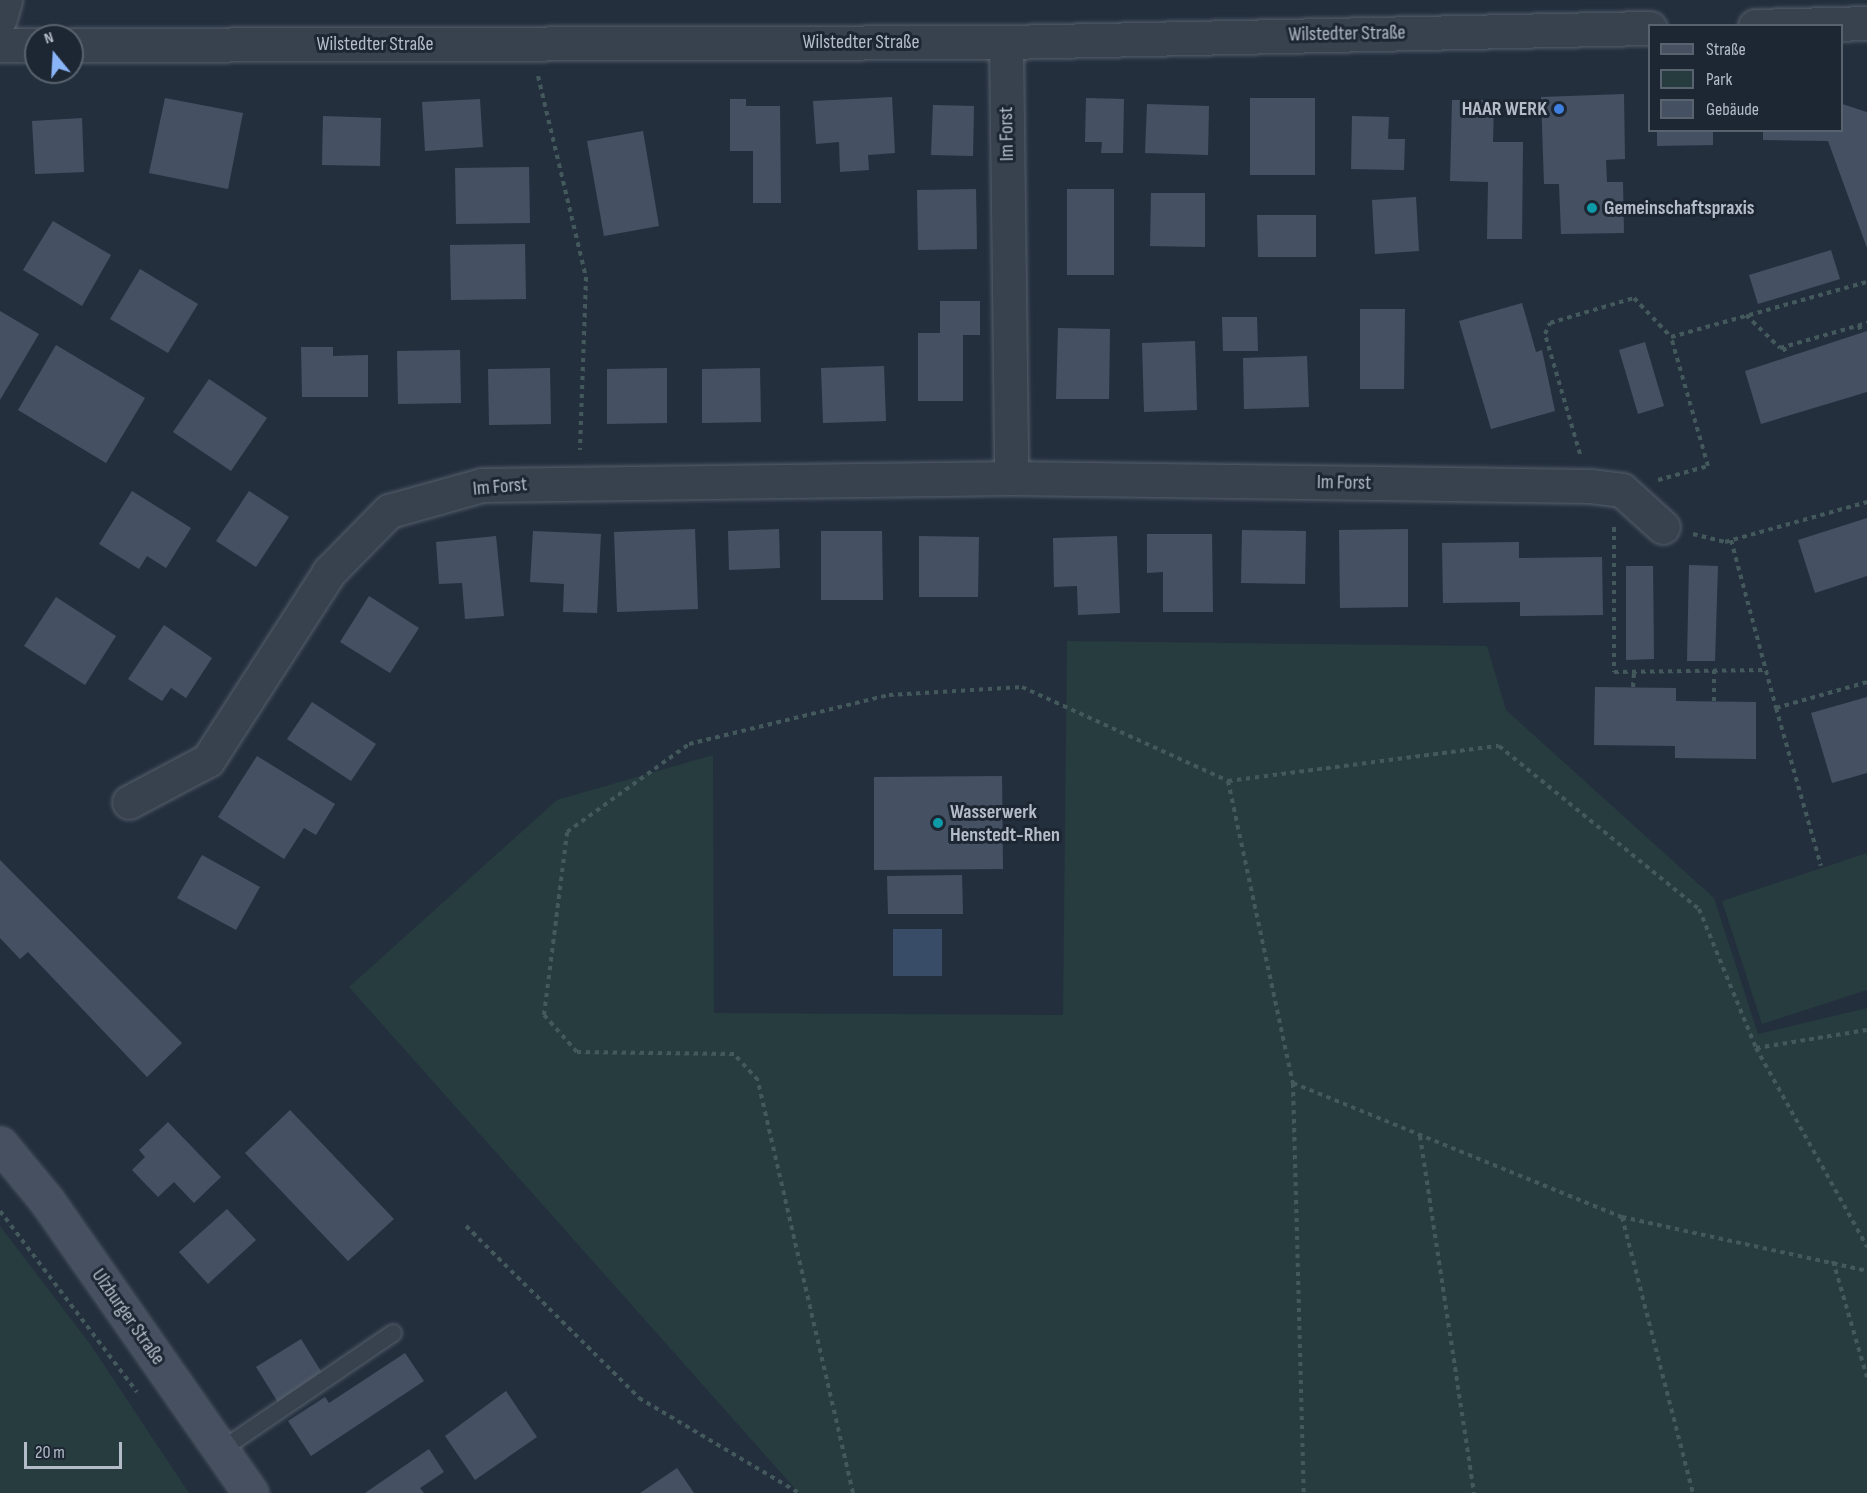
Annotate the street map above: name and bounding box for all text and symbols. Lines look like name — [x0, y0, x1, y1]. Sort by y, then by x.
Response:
street label: Wilstedter Straße — [1288, 21, 1406, 47]
north arrow — [24, 24, 84, 84]
legend — [1648, 24, 1843, 132]
text: N — [42, 28, 56, 49]
street label: Wilstedter Straße — [802, 30, 920, 54]
street label: Wilstedter Straße — [316, 32, 434, 56]
text: Straße — [1706, 39, 1746, 60]
text: Park — [1706, 69, 1732, 90]
place label: HAAR WERK — [1462, 97, 1547, 121]
text: Gebäude — [1706, 99, 1759, 120]
marker: HAAR WERK — [1552, 102, 1566, 116]
street label: Im Forst — [995, 107, 1019, 161]
place label: Gemeinschaftspraxis — [1604, 196, 1754, 220]
marker: Gemeinschaftspraxis — [1585, 201, 1599, 215]
street label: Im Forst — [1317, 471, 1371, 495]
street label: Im Forst — [472, 473, 528, 501]
place label: Wasserwerk Henstedt-Rhen — [950, 800, 1060, 847]
marker: Wasserwerk Henstedt-Rhen — [931, 816, 945, 830]
street label: Ulzburger Straße — [86, 1264, 170, 1370]
scale bar — [27, 1430, 124, 1468]
text: 20 m — [35, 1442, 65, 1463]

